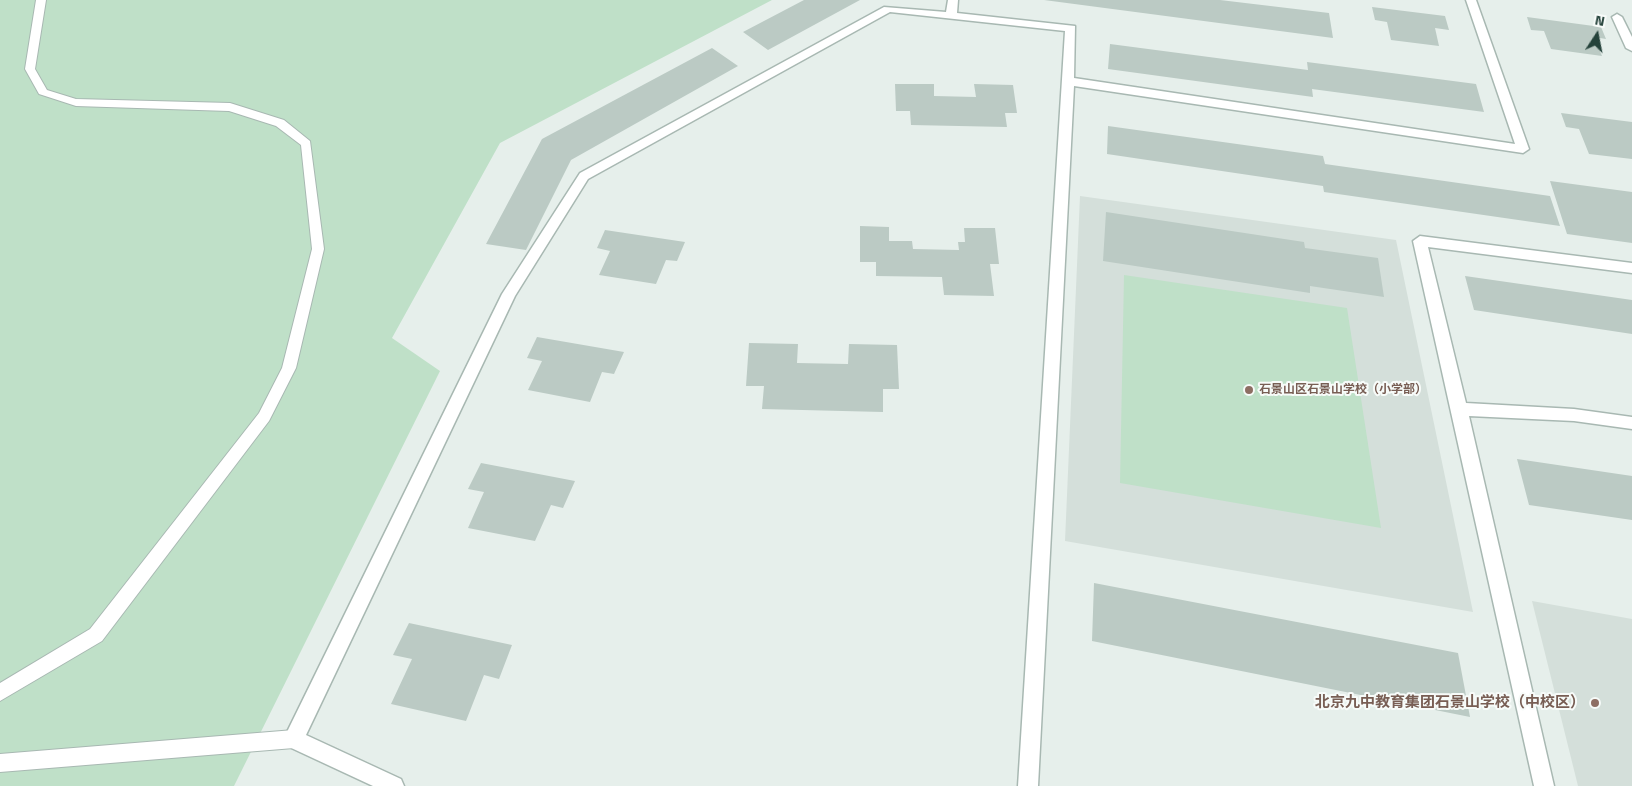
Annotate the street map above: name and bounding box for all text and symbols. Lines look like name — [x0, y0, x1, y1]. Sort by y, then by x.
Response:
text: N — [1593, 9, 1607, 31]
north arrow — [1572, 10, 1622, 60]
place label: 石景山区石景山学校（小学部） — [1259, 383, 1427, 397]
marker: 石景山区石景山学校（小学部） — [1243, 384, 1255, 396]
place label: 北京九中教育集团石景山学校（中校区） — [1315, 694, 1585, 712]
marker: 北京九中教育集团石景山学校（中校区） — [1589, 697, 1601, 709]

